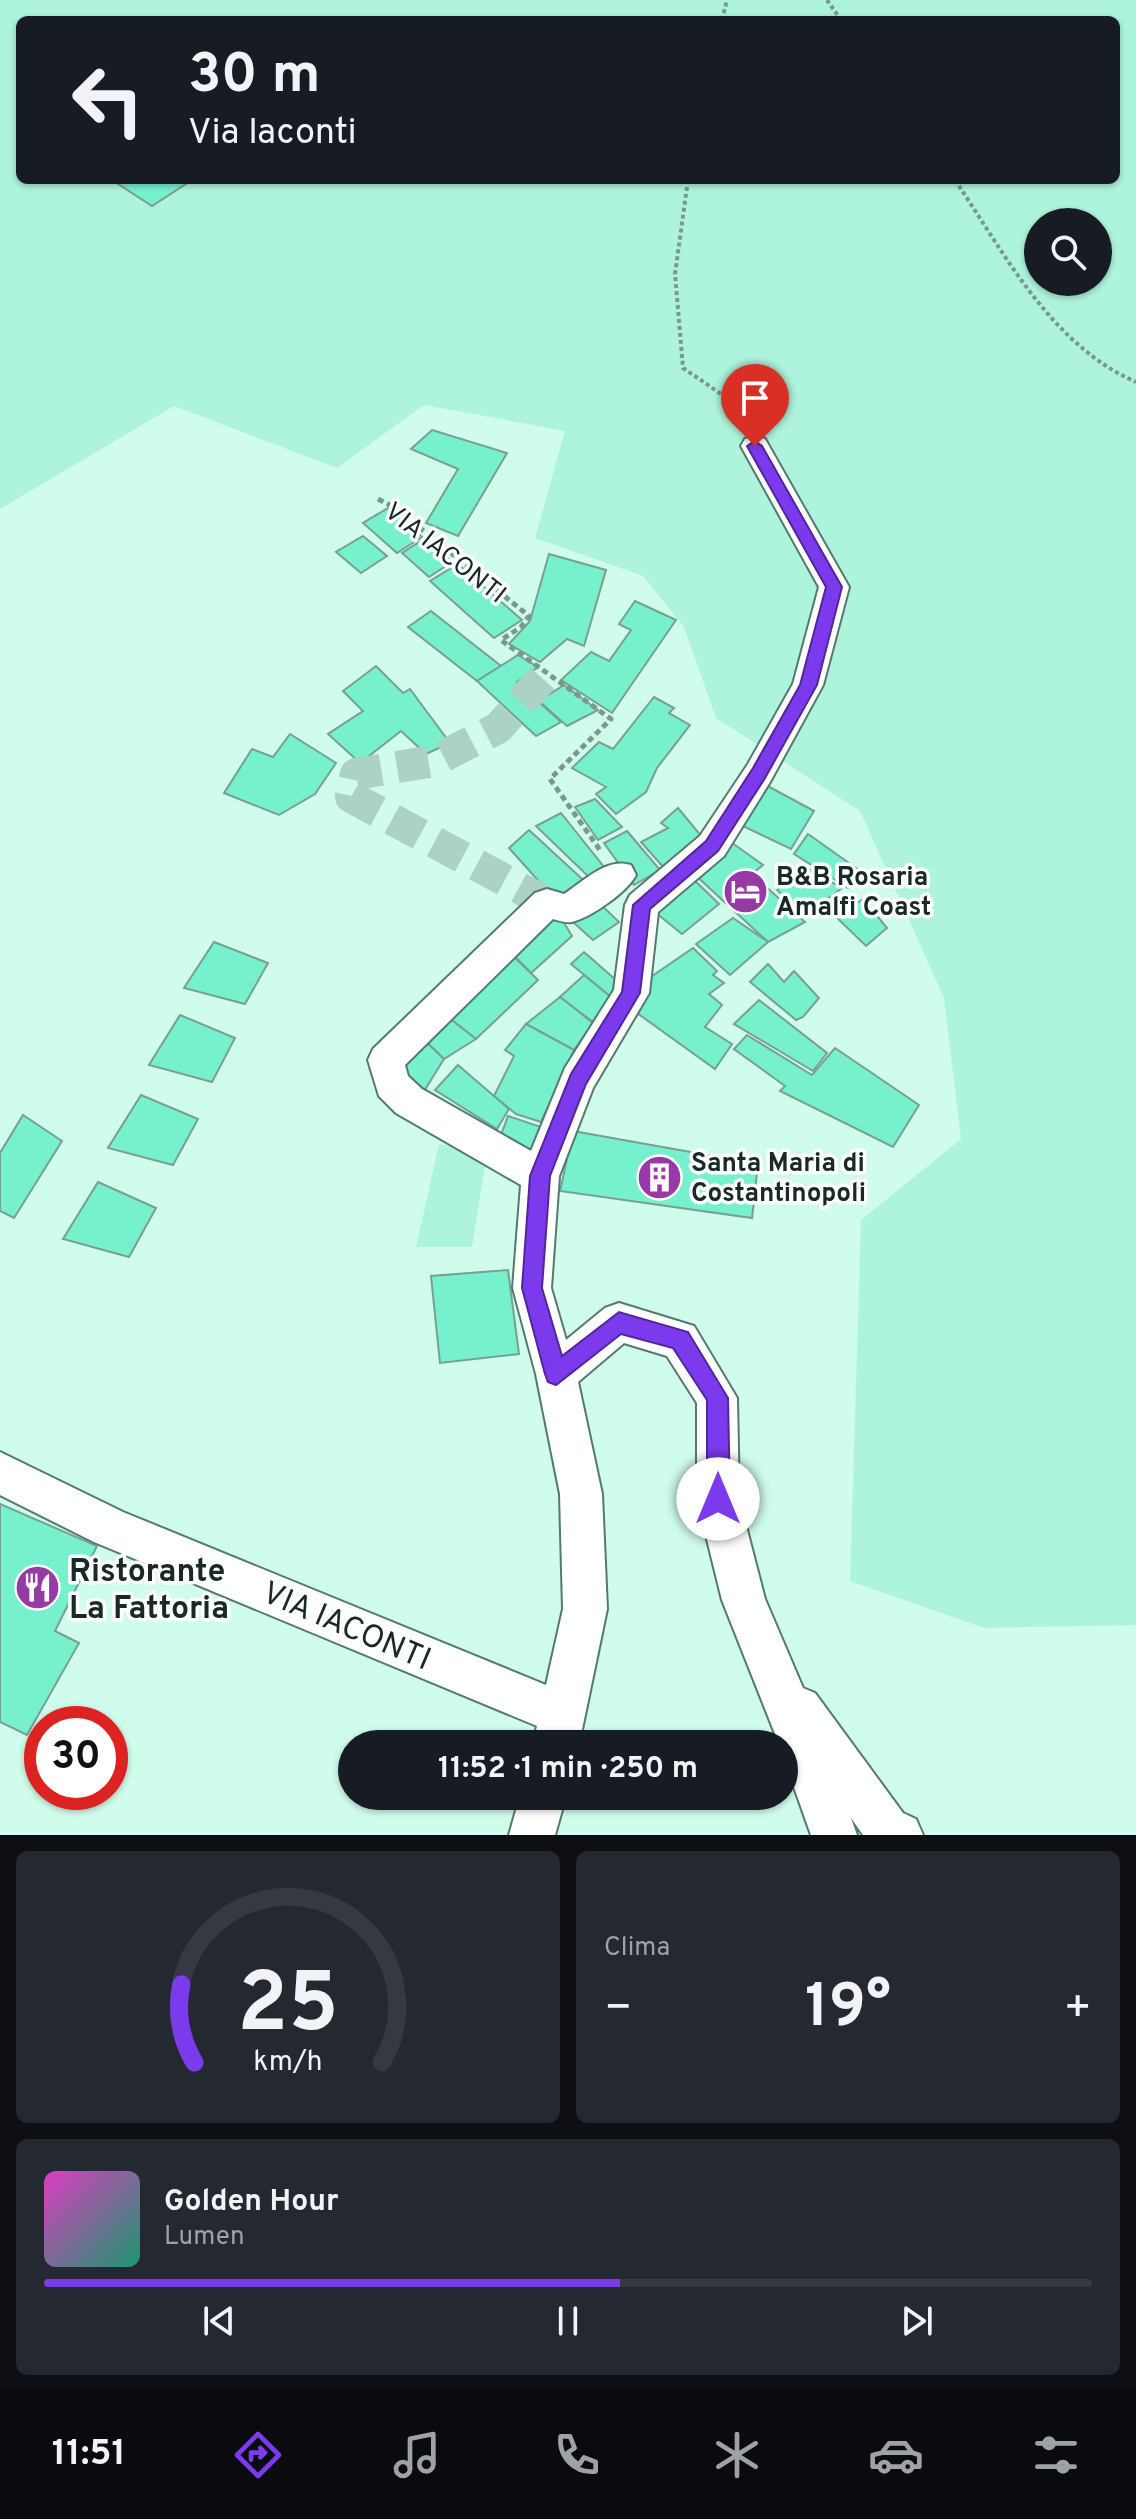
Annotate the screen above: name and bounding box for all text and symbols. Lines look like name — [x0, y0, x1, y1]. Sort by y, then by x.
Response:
text: 30 m — [188, 42, 321, 112]
icon: left — [56, 48, 160, 152]
text: Via Iaconti — [188, 111, 357, 157]
map controls — [1024, 208, 1112, 296]
button: search — [1024, 208, 1112, 296]
pin — [721, 364, 789, 446]
icon: arrive — [733, 376, 777, 420]
street label: VIA IACONTI — [377, 496, 512, 612]
place label: B&B Rosaria Amalfi Coast — [776, 862, 931, 925]
hotel icon: B&B Rosaria Amalfi Coast — [721, 867, 769, 915]
place label: Santa Maria di Costantinopoli — [691, 1148, 866, 1211]
building icon: Santa Maria di Costantinopoli — [636, 1153, 684, 1201]
position arrow — [676, 1457, 760, 1541]
place label: Ristorante La Fattoria — [69, 1553, 229, 1630]
restaurant icon: Ristorante La Fattoria — [14, 1564, 62, 1612]
street label: VIA IACONTI — [255, 1574, 436, 1681]
speed limit sign: 30 — [24, 1706, 128, 1810]
text: 11:52 · 1 min · 250 m — [438, 1751, 698, 1788]
text: Clima — [604, 1932, 670, 1965]
text: 25 — [237, 1956, 339, 2061]
text: 19° — [805, 1972, 891, 2048]
text: − — [604, 1982, 632, 2038]
text: + — [1064, 1982, 1092, 2038]
text: km/h — [253, 2045, 323, 2081]
text: Golden Hour — [164, 2184, 338, 2221]
text: Lumen — [164, 2221, 245, 2254]
icon: previous — [197, 2299, 241, 2343]
icon: pause — [546, 2299, 590, 2343]
icon: next — [895, 2299, 939, 2343]
icon: directions — [230, 2427, 286, 2483]
icon: music — [389, 2427, 445, 2483]
icon: phone — [549, 2427, 605, 2483]
icon: climate — [709, 2427, 765, 2483]
icon: car — [868, 2427, 924, 2483]
icon: filters — [1028, 2427, 1084, 2483]
text: 11:51 — [52, 2432, 126, 2478]

